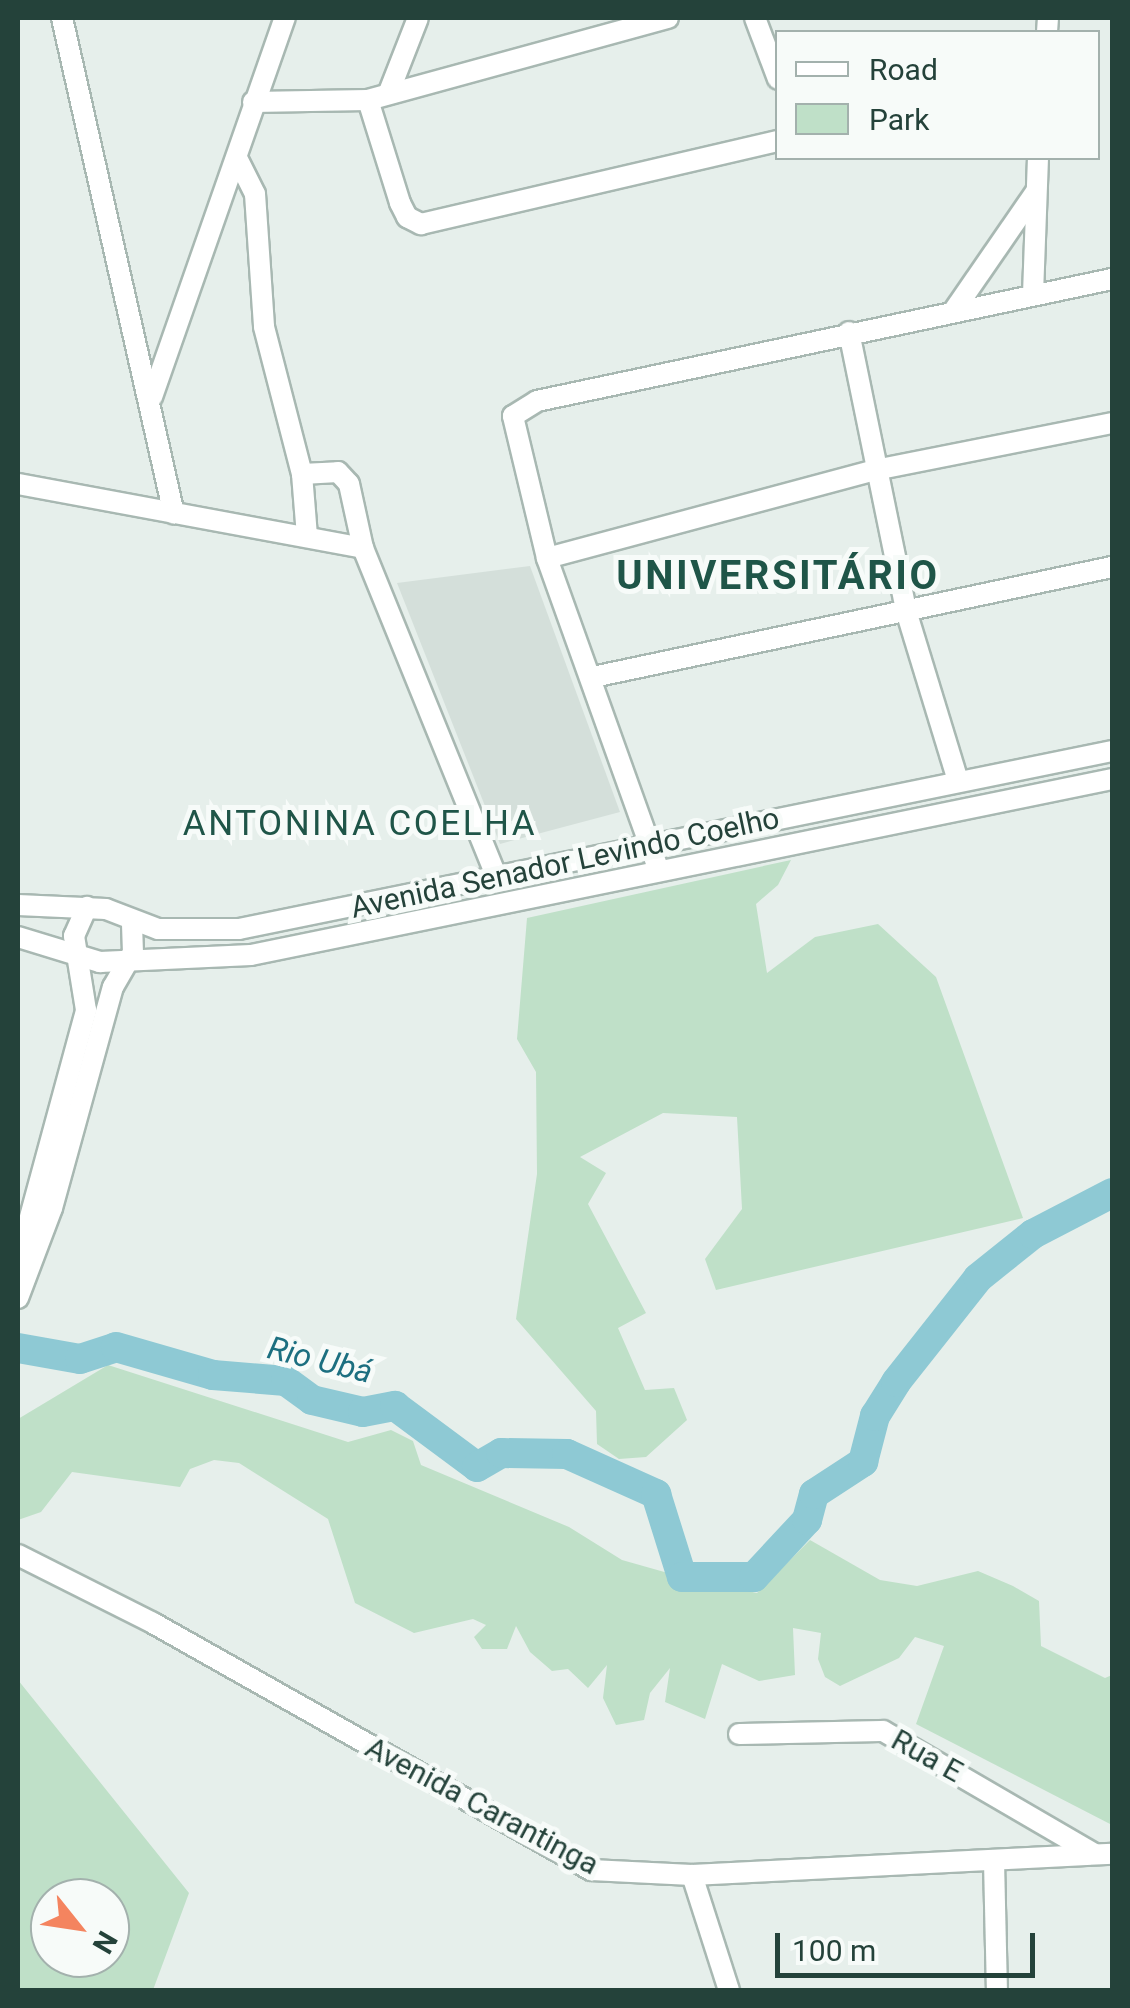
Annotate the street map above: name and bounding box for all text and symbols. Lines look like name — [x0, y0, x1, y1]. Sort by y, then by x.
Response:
legend — [775, 30, 1100, 160]
text: Road — [869, 52, 938, 87]
text: Park — [869, 102, 929, 137]
district label: UNIVERSITÁRIO — [616, 552, 940, 600]
street label: Avenida Senador Levindo Coelho — [347, 800, 783, 926]
district label: ANTONINA COELHA — [183, 803, 537, 845]
water label: Rio Ubá — [264, 1328, 376, 1392]
street label: Rua E — [885, 1722, 969, 1790]
street label: Avenida Carantinga — [359, 1729, 605, 1883]
north arrow — [30, 1878, 130, 1978]
scale bar — [780, 1913, 1040, 1975]
text: N — [85, 1925, 124, 1959]
text: 100 m — [792, 1933, 876, 1968]

